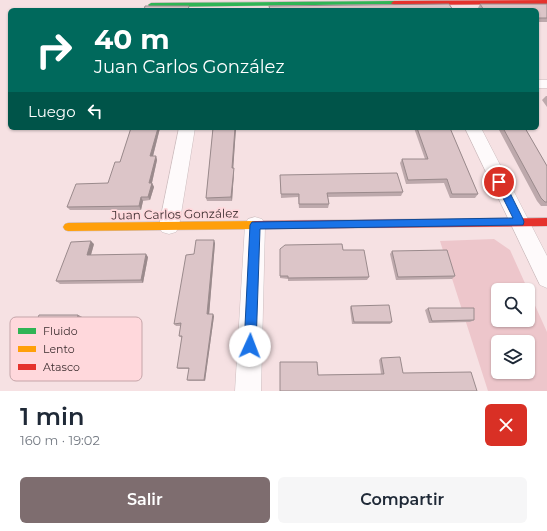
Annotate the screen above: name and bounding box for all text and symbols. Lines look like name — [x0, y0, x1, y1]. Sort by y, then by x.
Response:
text: 40 m — [94, 22, 170, 56]
icon: right — [28, 24, 80, 76]
text: Juan Carlos González — [94, 56, 285, 78]
icon: left — [84, 100, 106, 122]
text: Luego — [28, 102, 76, 121]
pin — [482, 165, 516, 199]
icon: arrive — [488, 171, 510, 193]
street label: Juan Carlos González — [110, 205, 239, 223]
map controls — [491, 283, 535, 379]
button: search — [491, 283, 535, 327]
legend — [10, 317, 142, 381]
text: Fluido — [43, 324, 78, 338]
position arrow — [229, 325, 271, 367]
button: layers — [491, 335, 535, 379]
text: Lento — [43, 342, 75, 356]
text: Atasco — [43, 360, 80, 374]
text: 1 min — [20, 402, 84, 431]
button: close — [485, 404, 527, 446]
text: 160 m · 19:02 — [20, 432, 100, 448]
button: Salir — [20, 477, 270, 523]
button: Compartir — [278, 477, 527, 523]

